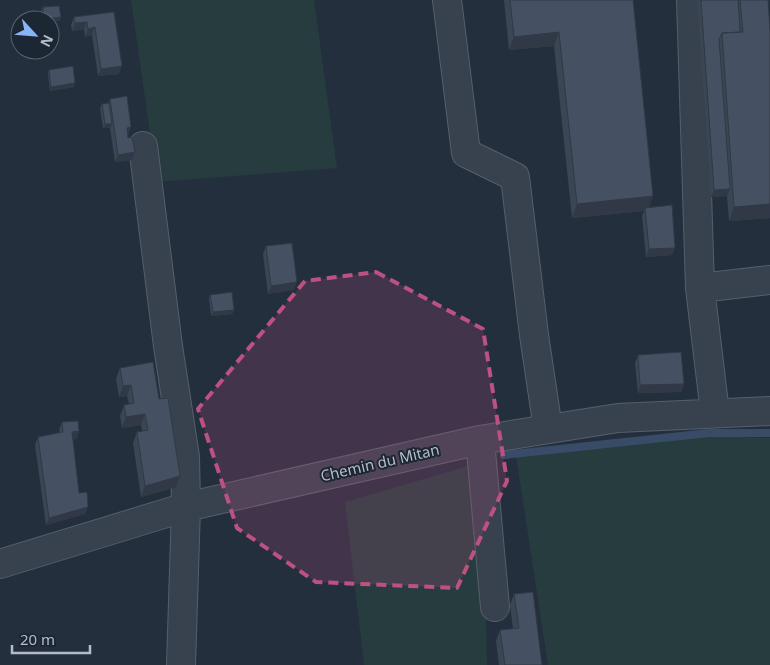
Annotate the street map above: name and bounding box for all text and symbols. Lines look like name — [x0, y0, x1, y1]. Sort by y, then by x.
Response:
north arrow — [10, 10, 60, 60]
text: N — [36, 32, 58, 50]
street label: Chemin du Mitan — [318, 439, 441, 485]
scale bar — [12, 622, 90, 654]
text: 20 m — [20, 629, 55, 649]

